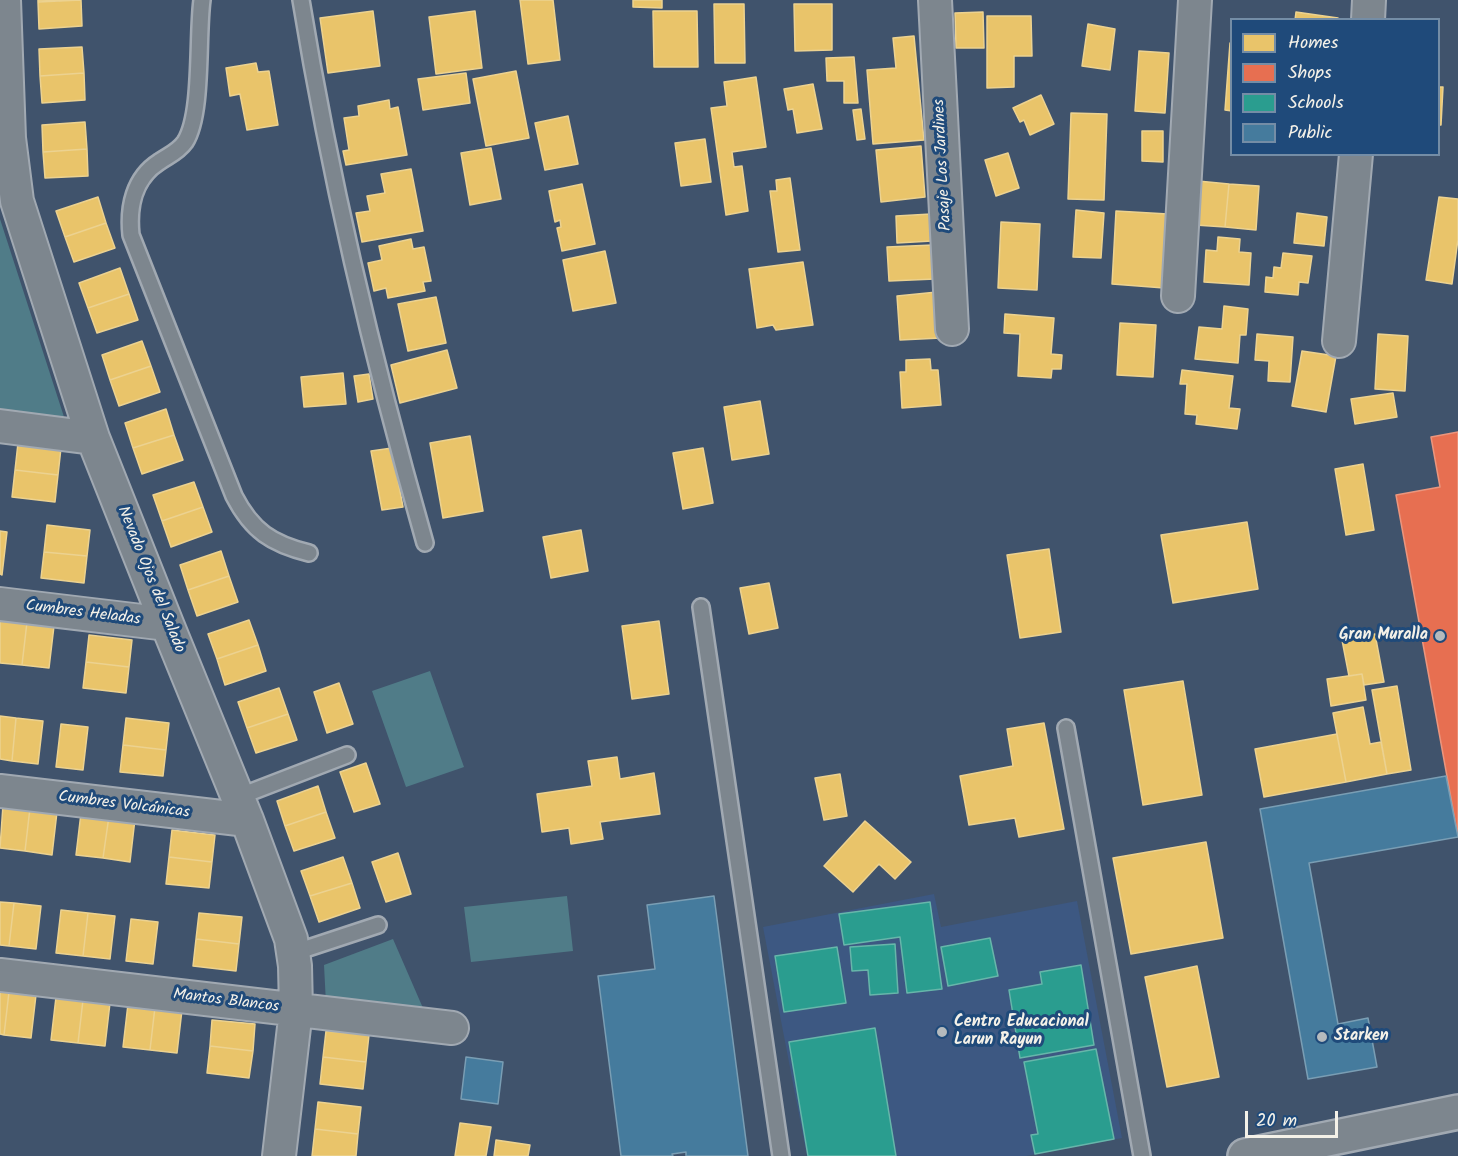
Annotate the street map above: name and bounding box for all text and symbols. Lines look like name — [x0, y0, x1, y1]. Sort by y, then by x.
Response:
legend — [1230, 18, 1440, 156]
text: Homes — [1288, 29, 1338, 58]
text: Shops — [1288, 59, 1332, 88]
text: Schools — [1288, 89, 1344, 118]
street label: Pasaje Los Jardines — [931, 99, 957, 231]
text: Public — [1288, 119, 1333, 148]
street label: Nevado Ojos del Salado — [112, 504, 188, 656]
street label: Cumbres Heladas — [24, 597, 142, 631]
place label: Gran Muralla — [1339, 626, 1428, 646]
marker: Gran Muralla — [1433, 629, 1447, 643]
street label: Cumbres Volcánicas — [57, 788, 191, 824]
street label: Mantos Blancos — [172, 986, 280, 1018]
place label: Centro Educacional Larun Rayun — [954, 1013, 1089, 1051]
marker: Centro Educacional Larun Rayun — [935, 1025, 949, 1039]
place label: Starken — [1334, 1027, 1389, 1047]
marker: Starken — [1315, 1030, 1329, 1044]
scale bar — [1248, 1099, 1341, 1137]
text: 20 m — [1256, 1107, 1297, 1136]

